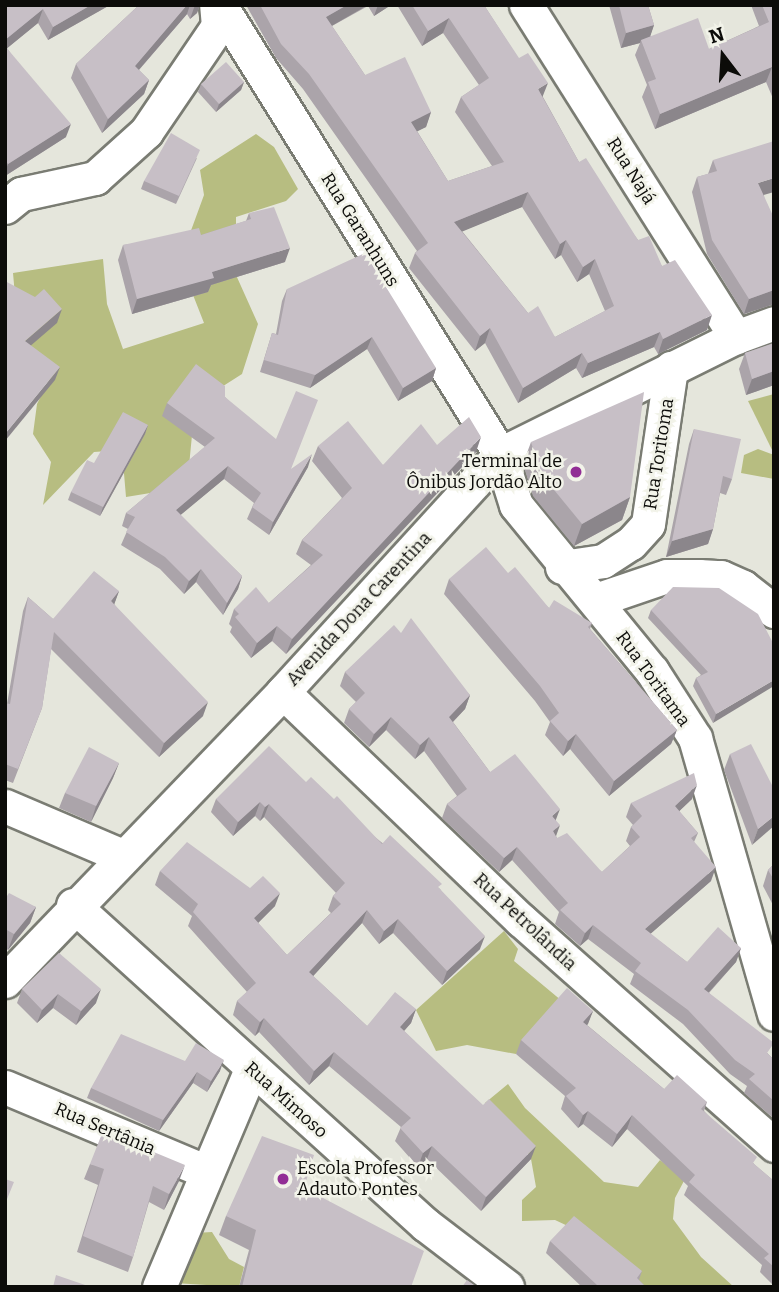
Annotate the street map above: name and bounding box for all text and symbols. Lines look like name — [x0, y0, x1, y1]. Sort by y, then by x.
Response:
north arrow — [688, 21, 758, 91]
text: N — [706, 22, 727, 49]
street label: Rua Najá — [602, 134, 660, 208]
street label: Rua Garanhuns — [316, 169, 404, 291]
street label: Rua Toritoma — [640, 397, 678, 511]
place label: Terminal de Ônibus Jordão Alto — [406, 451, 562, 494]
marker: Terminal de Ônibus Jordão Alto — [568, 464, 584, 480]
street label: Avenida Dona Carentina — [282, 528, 436, 690]
street label: Rua Toritama — [611, 627, 695, 731]
street label: Rua Petrolândia — [469, 869, 581, 975]
street label: Rua Mimoso — [240, 1057, 332, 1143]
street label: Rua Sertânia — [51, 1098, 159, 1160]
place label: Escola Professor Adauto Pontes — [297, 1158, 434, 1200]
marker: Escola Professor Adauto Pontes — [275, 1171, 291, 1187]

